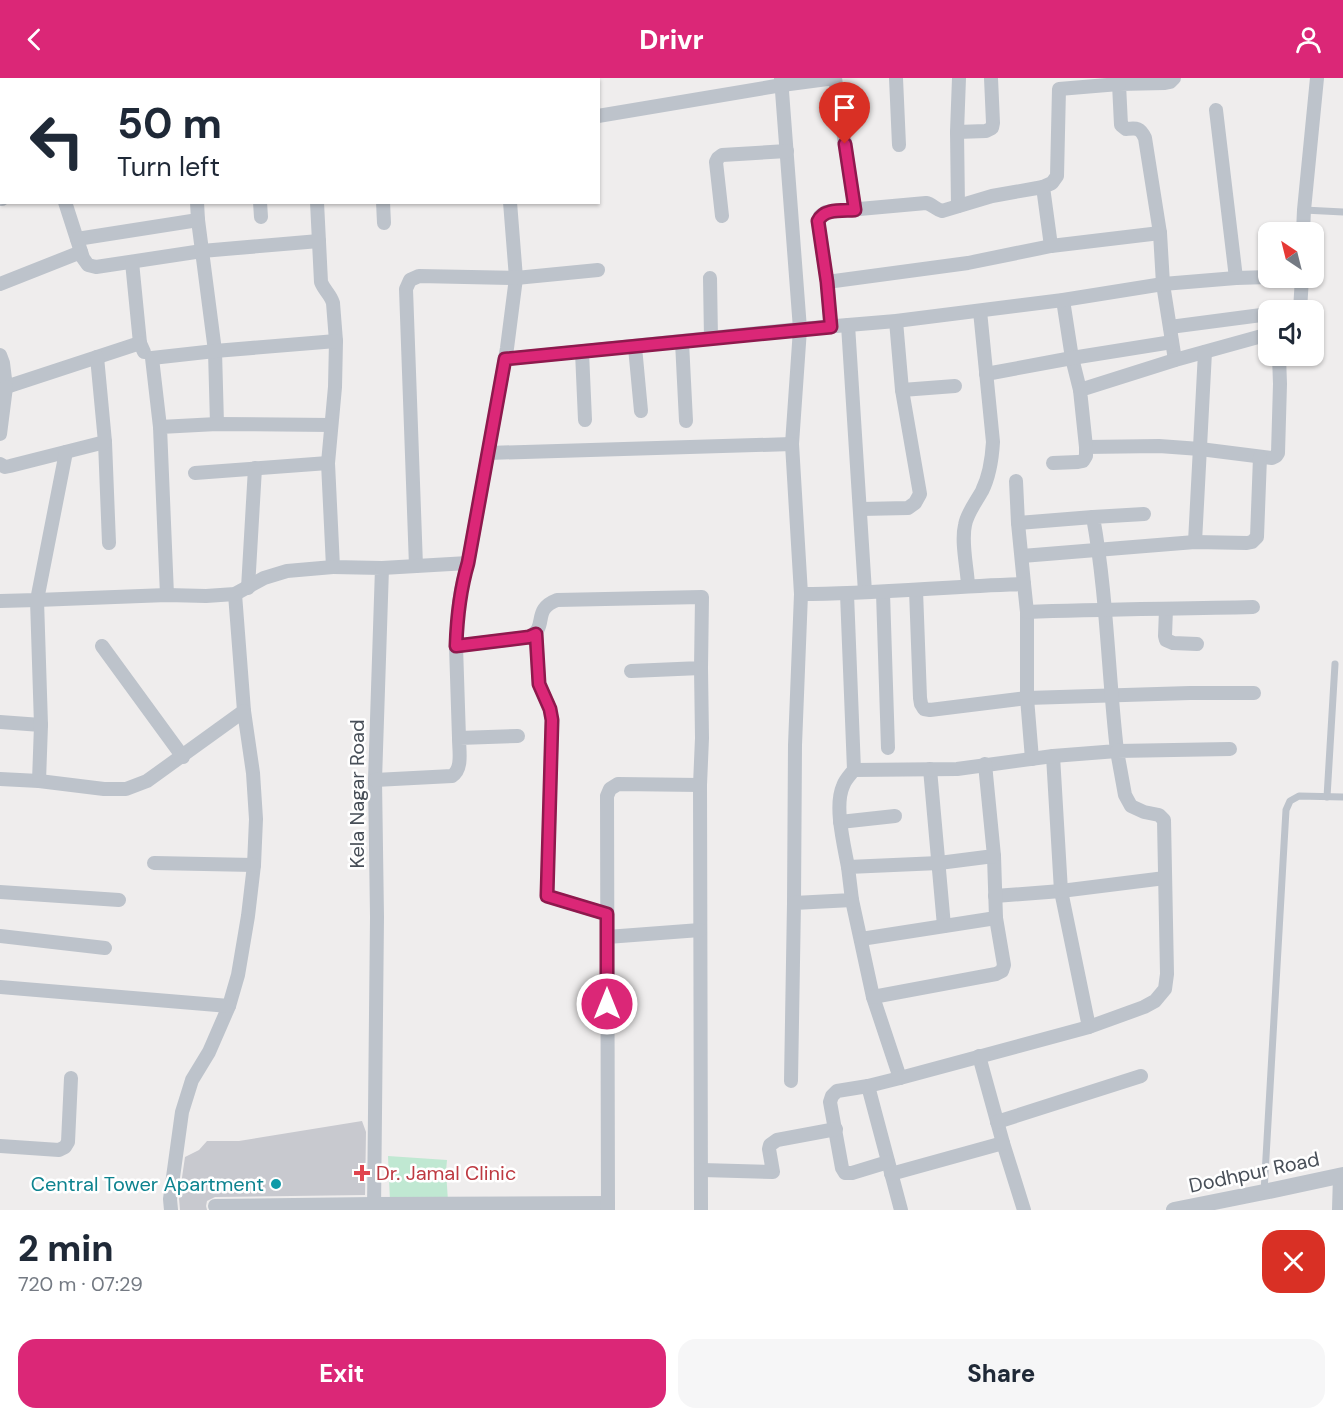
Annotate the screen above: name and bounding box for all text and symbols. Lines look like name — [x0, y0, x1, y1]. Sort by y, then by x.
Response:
text: Drivr — [639, 22, 704, 57]
icon: back — [18, 23, 51, 56]
icon: person — [1292, 23, 1325, 56]
pin — [819, 82, 870, 144]
icon: arrive — [828, 91, 861, 124]
text: 50 m — [117, 96, 222, 151]
icon: left — [18, 102, 96, 180]
text: Turn left — [117, 149, 220, 184]
north arrow — [1258, 222, 1324, 288]
map controls — [1258, 222, 1324, 366]
button: sound — [1258, 300, 1324, 366]
street label: Kela Nagar Road — [344, 719, 370, 869]
position arrow — [575, 972, 639, 1036]
street label: Dodhpur Road — [1186, 1145, 1322, 1199]
place label: Dr. Jamal Clinic — [376, 1160, 516, 1186]
marker: Dr. Jamal Clinic — [353, 1164, 371, 1182]
place label: Central Tower Apartment — [31, 1171, 264, 1197]
marker: Central Tower Apartment — [269, 1177, 283, 1191]
text: 2 min — [18, 1225, 114, 1272]
button: close — [1262, 1230, 1325, 1293]
text: 720 m · 07:29 — [18, 1271, 143, 1297]
button: Exit — [18, 1339, 666, 1408]
button: Share — [678, 1339, 1325, 1408]

